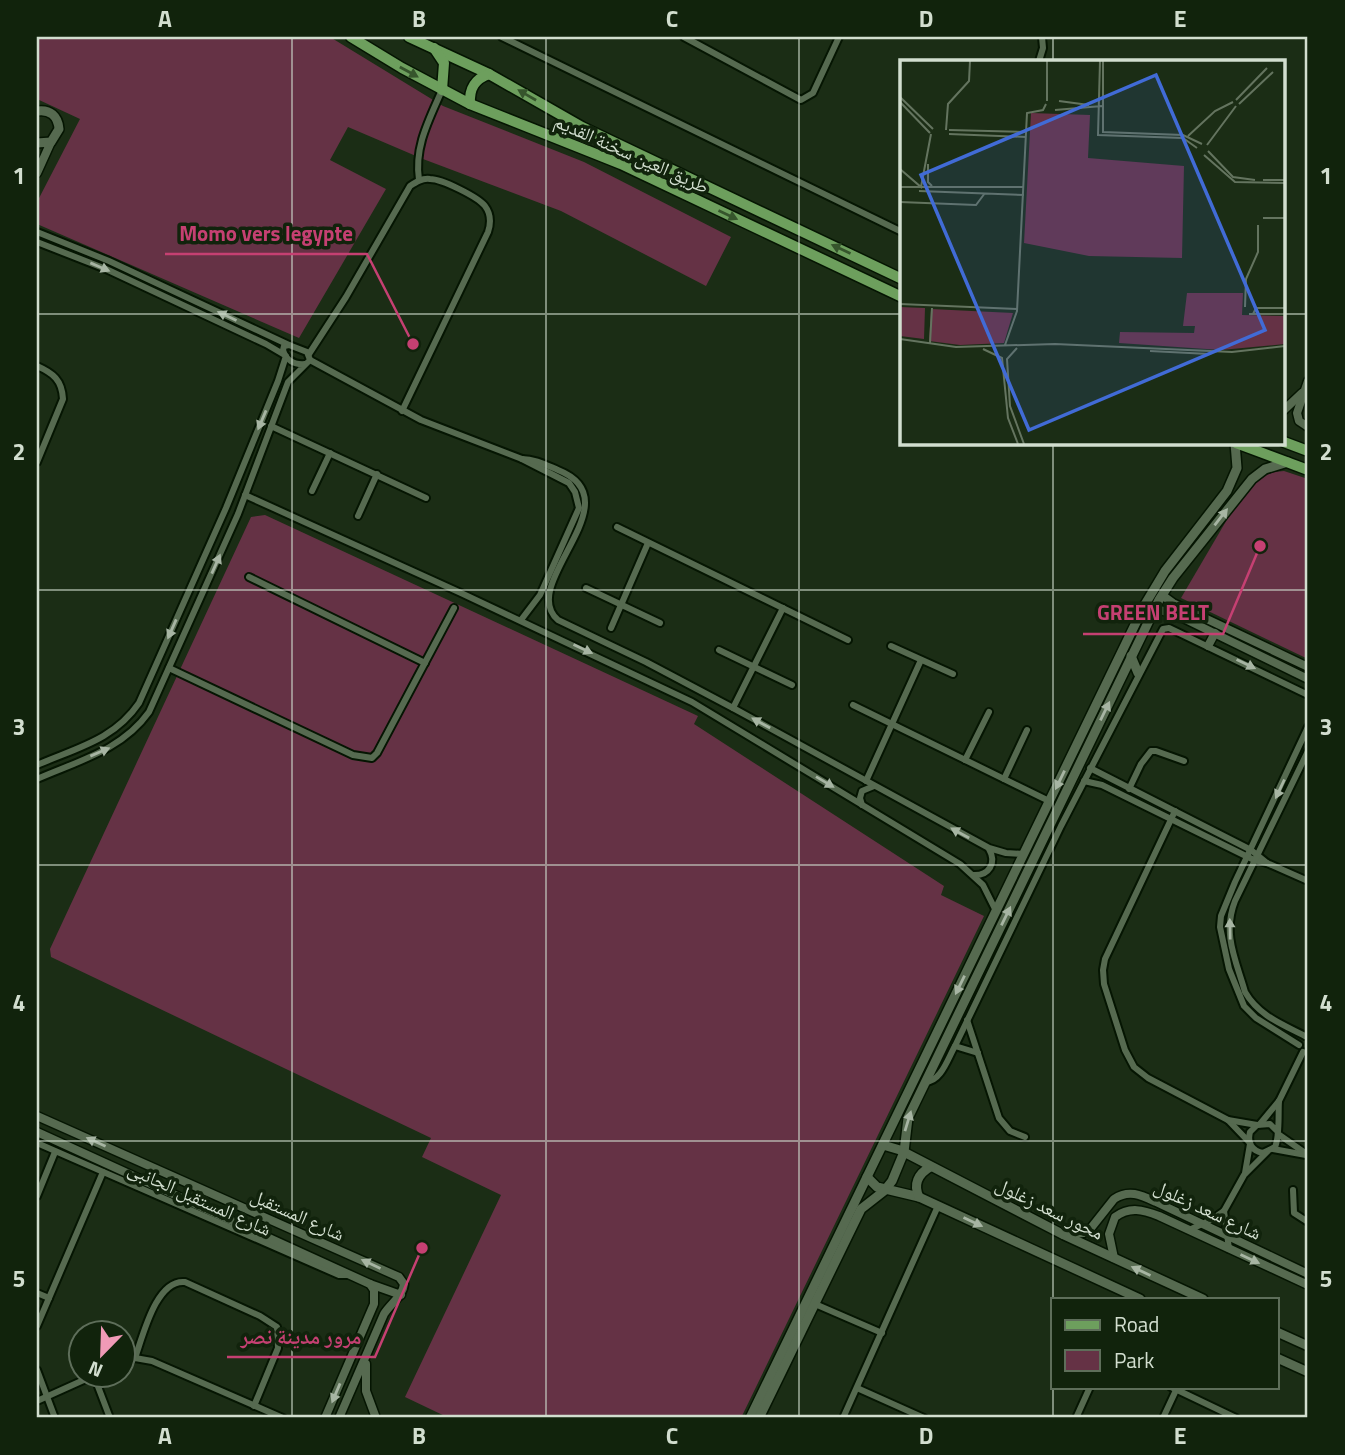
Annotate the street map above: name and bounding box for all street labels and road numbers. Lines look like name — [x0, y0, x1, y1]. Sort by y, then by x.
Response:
street label: طريق العين سخنة القديم — [550, 106, 714, 200]
street label: شارع المستقبل الجانبى — [124, 1153, 276, 1243]
street label: محور سعد زغلول — [991, 1169, 1109, 1247]
street label: شارع سعد زغلول — [1149, 1171, 1267, 1247]
street label: شارع المستقبل — [246, 1180, 350, 1248]

